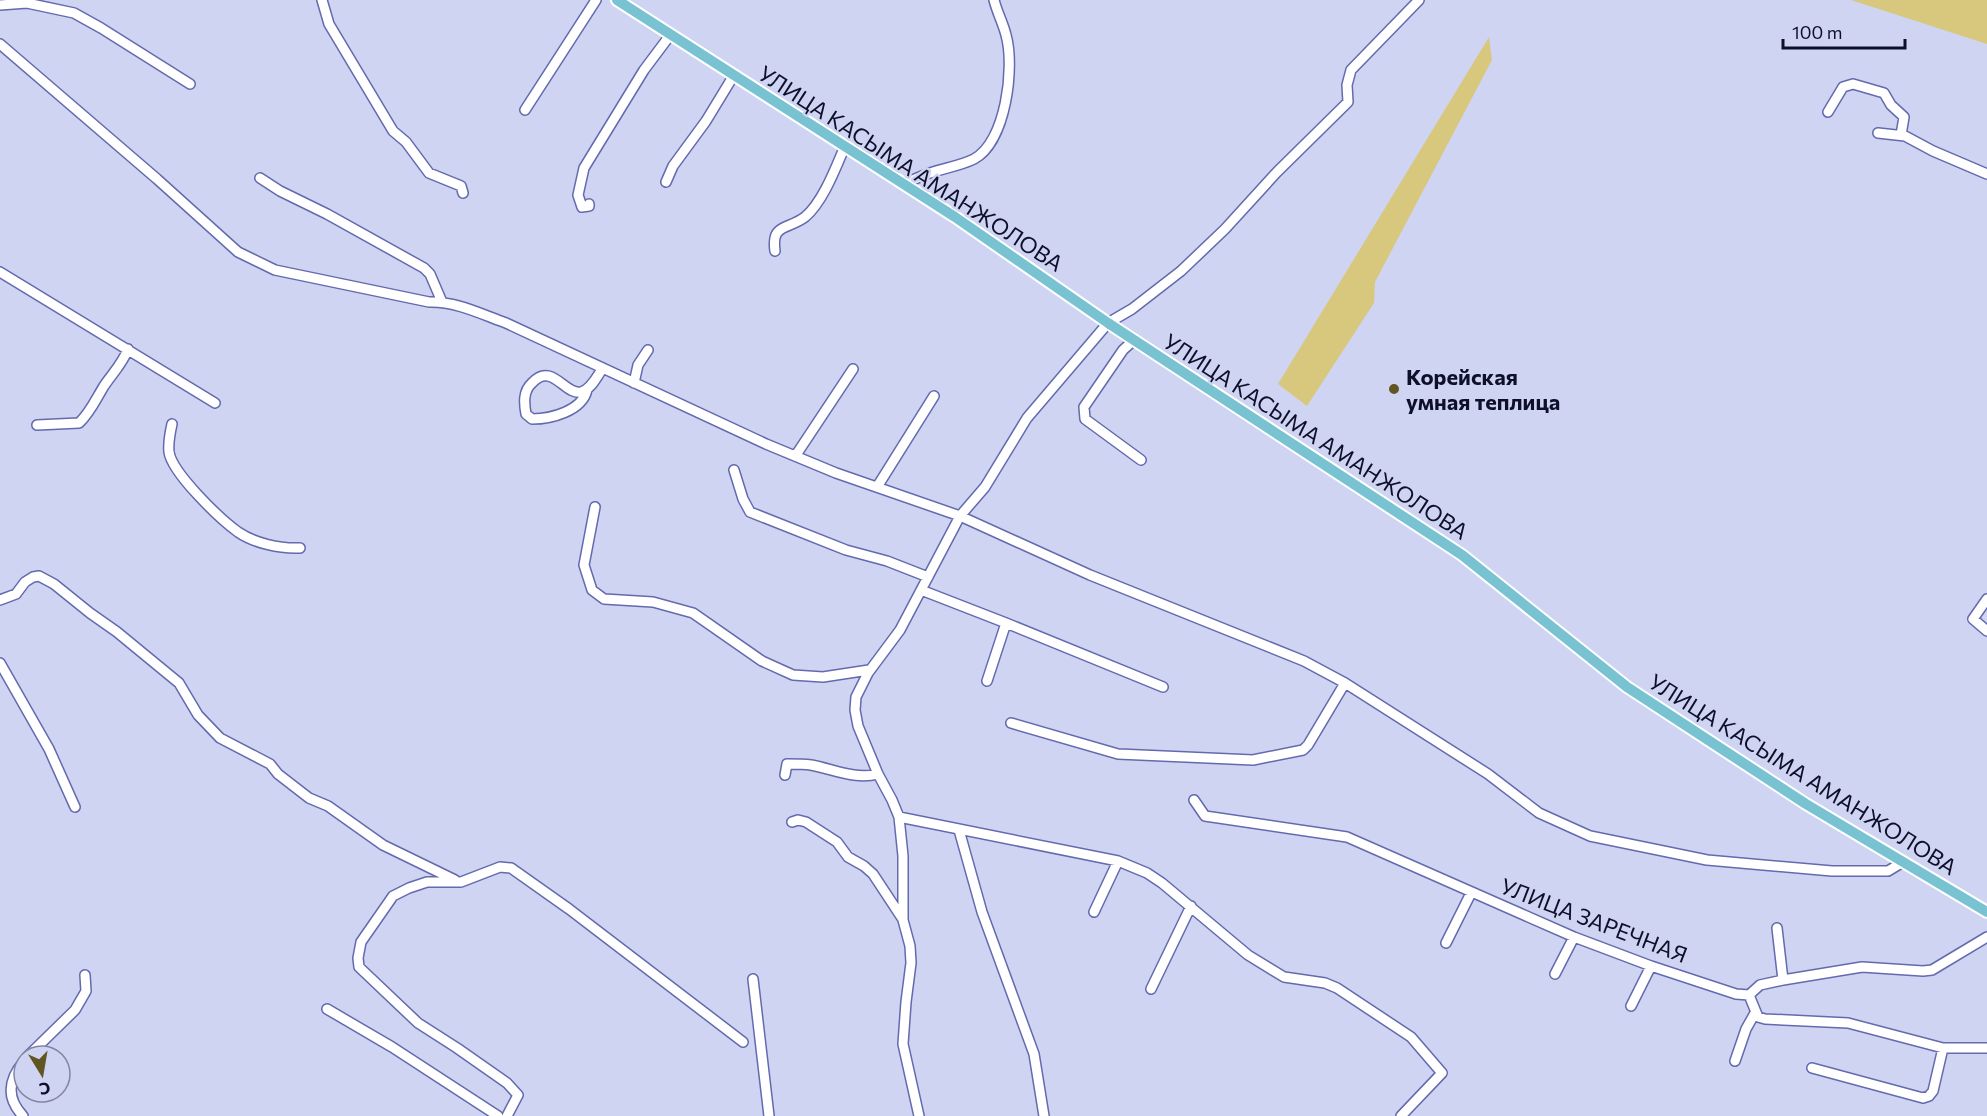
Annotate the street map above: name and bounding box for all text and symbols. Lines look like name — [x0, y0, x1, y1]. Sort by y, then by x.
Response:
scale bar — [1783, 12, 1904, 50]
text: 100 m — [1792, 21, 1842, 43]
street label: УЛИЦА КАСЫМА АМАНЖОЛОВА — [754, 59, 1068, 277]
street label: УЛИЦА КАСЫМА АМАНЖОЛОВА — [1159, 327, 1473, 545]
place label: Корейская умная теплица — [1406, 363, 1560, 415]
marker: Корейская умная теплица — [1387, 382, 1401, 396]
street label: УЛИЦА КАСЫМА АМАНЖОЛОВА — [1644, 668, 1962, 880]
street label: УЛИЦА ЗАРЕЧНАЯ — [1497, 872, 1691, 968]
north arrow — [12, 1044, 72, 1104]
text: С — [38, 1079, 52, 1100]

